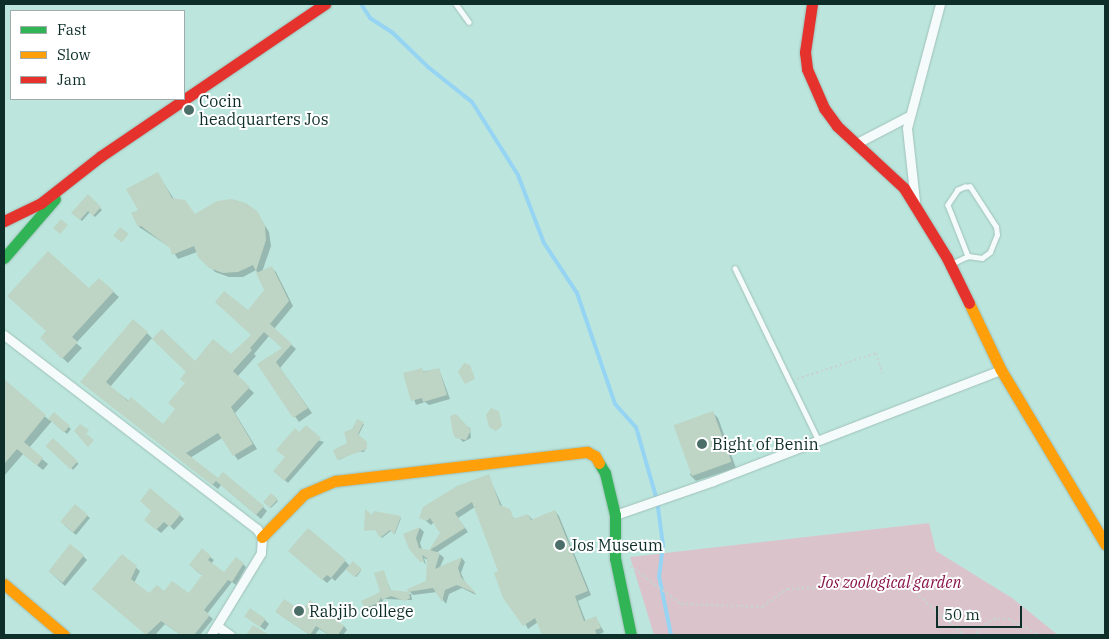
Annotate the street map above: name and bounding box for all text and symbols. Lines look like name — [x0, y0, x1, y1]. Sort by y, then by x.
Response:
legend — [10, 10, 185, 100]
text: Fast — [57, 20, 87, 39]
text: Slow — [57, 45, 90, 64]
text: Jam — [57, 70, 86, 89]
place label: Cocin headquarters Jos — [199, 91, 328, 129]
marker: Cocin headquarters Jos — [183, 104, 195, 116]
place label: Bight of Benin — [712, 434, 819, 454]
marker: Bight of Benin — [696, 438, 708, 450]
place label: Jos Museum — [570, 535, 663, 555]
marker: Jos Museum — [554, 539, 566, 551]
park label: Jos zoological garden — [818, 572, 962, 592]
scale bar — [939, 596, 1025, 628]
place label: Rabjib college — [309, 601, 414, 621]
marker: Rabjib college — [293, 605, 305, 617]
text: 50 m — [944, 605, 980, 624]

